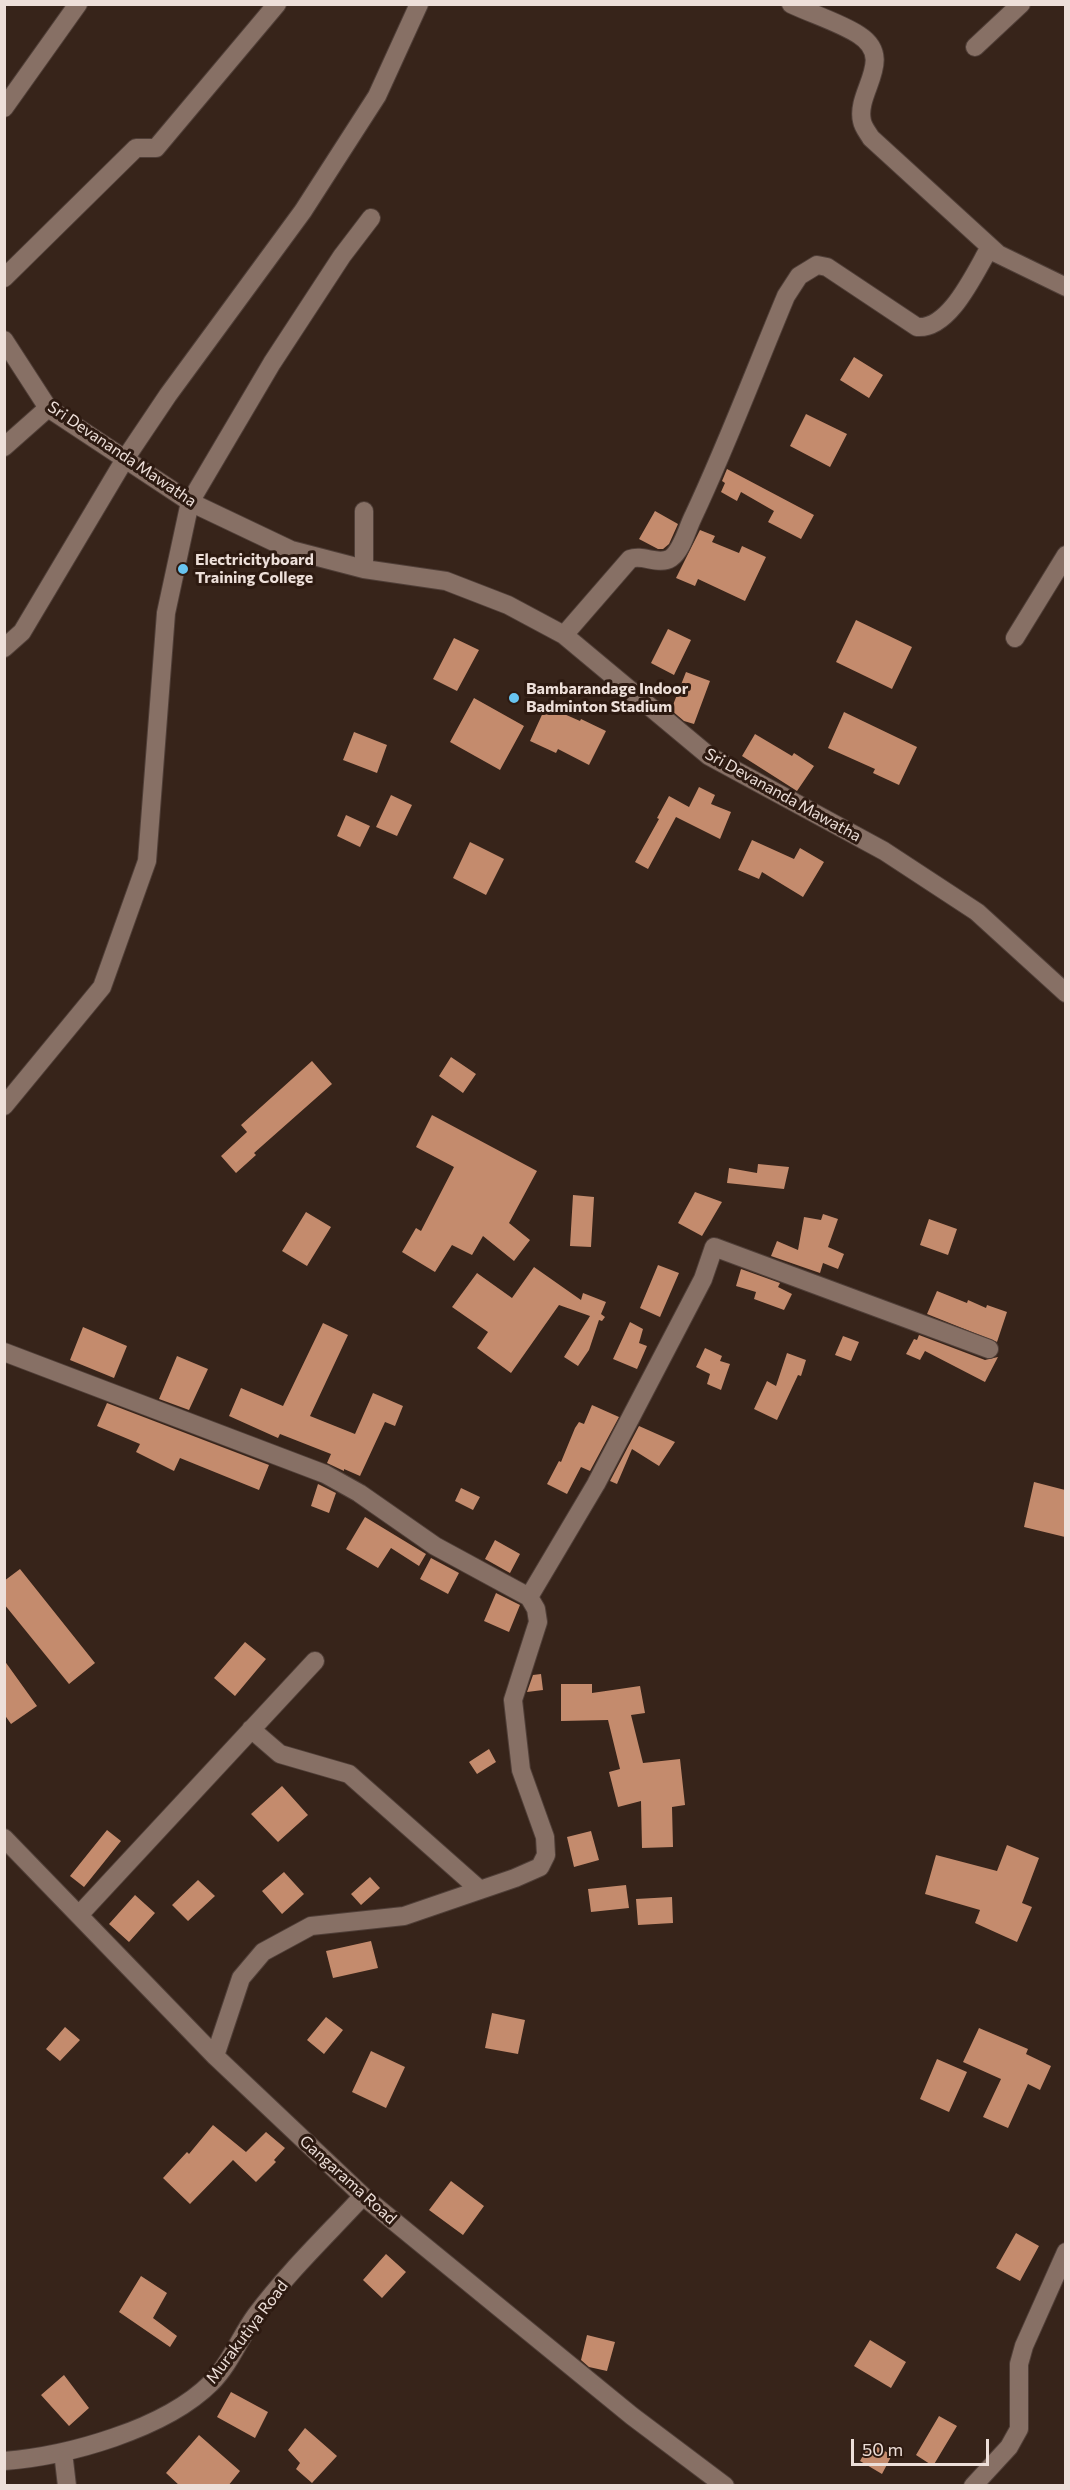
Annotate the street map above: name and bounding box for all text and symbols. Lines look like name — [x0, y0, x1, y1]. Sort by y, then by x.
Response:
street label: Sri Devananda Mawatha — [44, 397, 200, 511]
place label: Electricityboard Training College — [195, 550, 314, 588]
marker: Electricityboard Training College — [176, 562, 190, 576]
place label: Bambarandage Indoor Badminton Stadium — [526, 679, 688, 717]
marker: Bambarandage Indoor Badminton Stadium — [507, 691, 521, 705]
street label: Sri Devananda Mawatha — [702, 744, 864, 846]
street label: Gangarama Road — [296, 2132, 400, 2228]
street label: Murakutiya Road — [202, 2277, 292, 2387]
scale bar — [854, 2427, 992, 2465]
text: 50 m — [862, 2438, 903, 2460]

